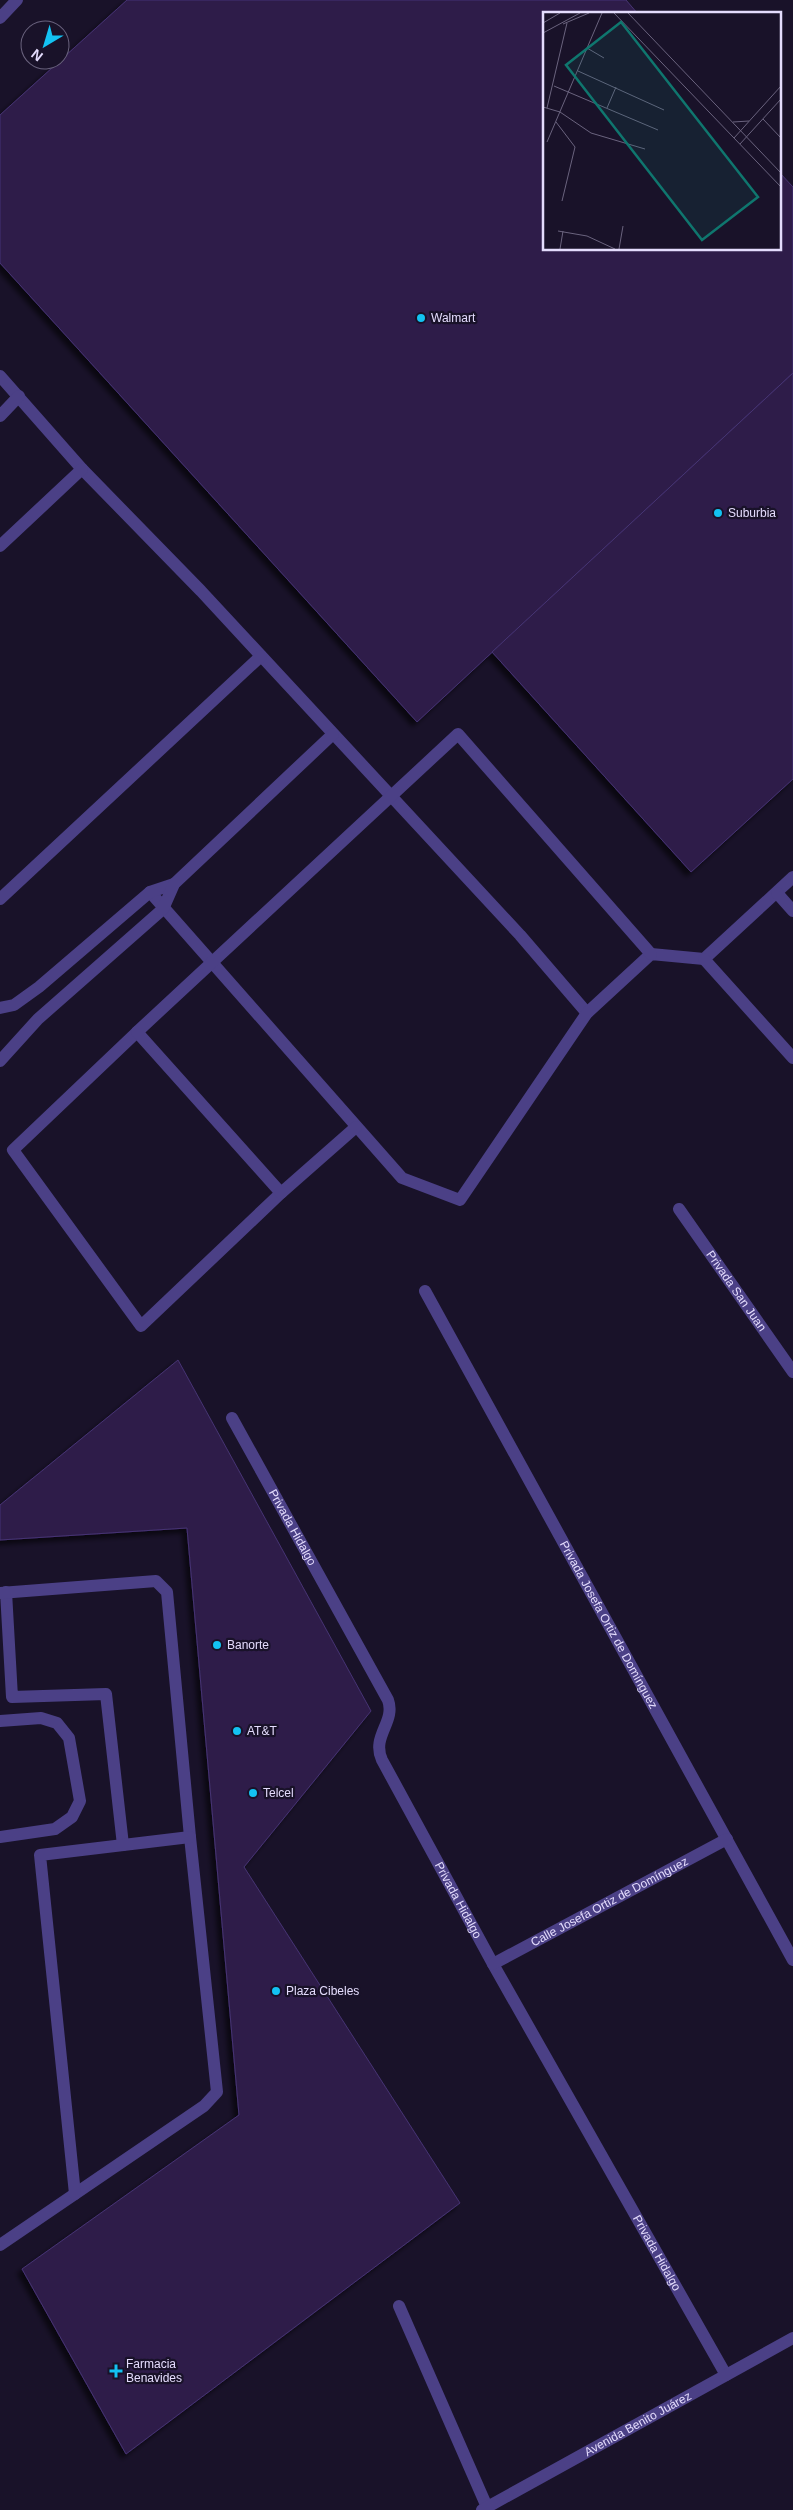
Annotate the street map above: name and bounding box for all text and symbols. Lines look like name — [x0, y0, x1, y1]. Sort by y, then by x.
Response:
inset map — [543, 12, 780, 250]
north arrow — [20, 20, 70, 70]
text: N — [28, 46, 46, 65]
place label: Walmart — [431, 311, 476, 325]
marker: Walmart — [415, 312, 427, 324]
place label: Suburbia — [728, 506, 776, 520]
marker: Suburbia — [712, 507, 724, 519]
street label: Privada San Juan — [703, 1248, 769, 1334]
street label: Privada Hidalgo — [266, 1487, 319, 1568]
street label: Privada Josefa Ortiz de Domínguez — [557, 1538, 660, 1711]
place label: Banorte — [227, 1638, 269, 1652]
marker: Banorte — [211, 1639, 223, 1651]
place label: AT&T — [247, 1724, 277, 1738]
marker: AT&T — [231, 1725, 243, 1737]
place label: Telcel — [263, 1786, 294, 1800]
marker: Telcel — [247, 1787, 259, 1799]
street label: Calle Josefa Ortiz de Domínguez — [528, 1854, 691, 1950]
street label: Privada Hidalgo — [432, 1860, 485, 1941]
place label: Plaza Cibeles — [286, 1984, 359, 1998]
marker: Plaza Cibeles — [270, 1985, 282, 1997]
street label: Privada Hidalgo — [630, 2213, 684, 2294]
place label: Farmacia Benavides — [126, 2357, 182, 2385]
marker: Farmacia Benavides — [110, 2365, 122, 2377]
street label: Avenida Benito Juárez — [582, 2389, 694, 2459]

